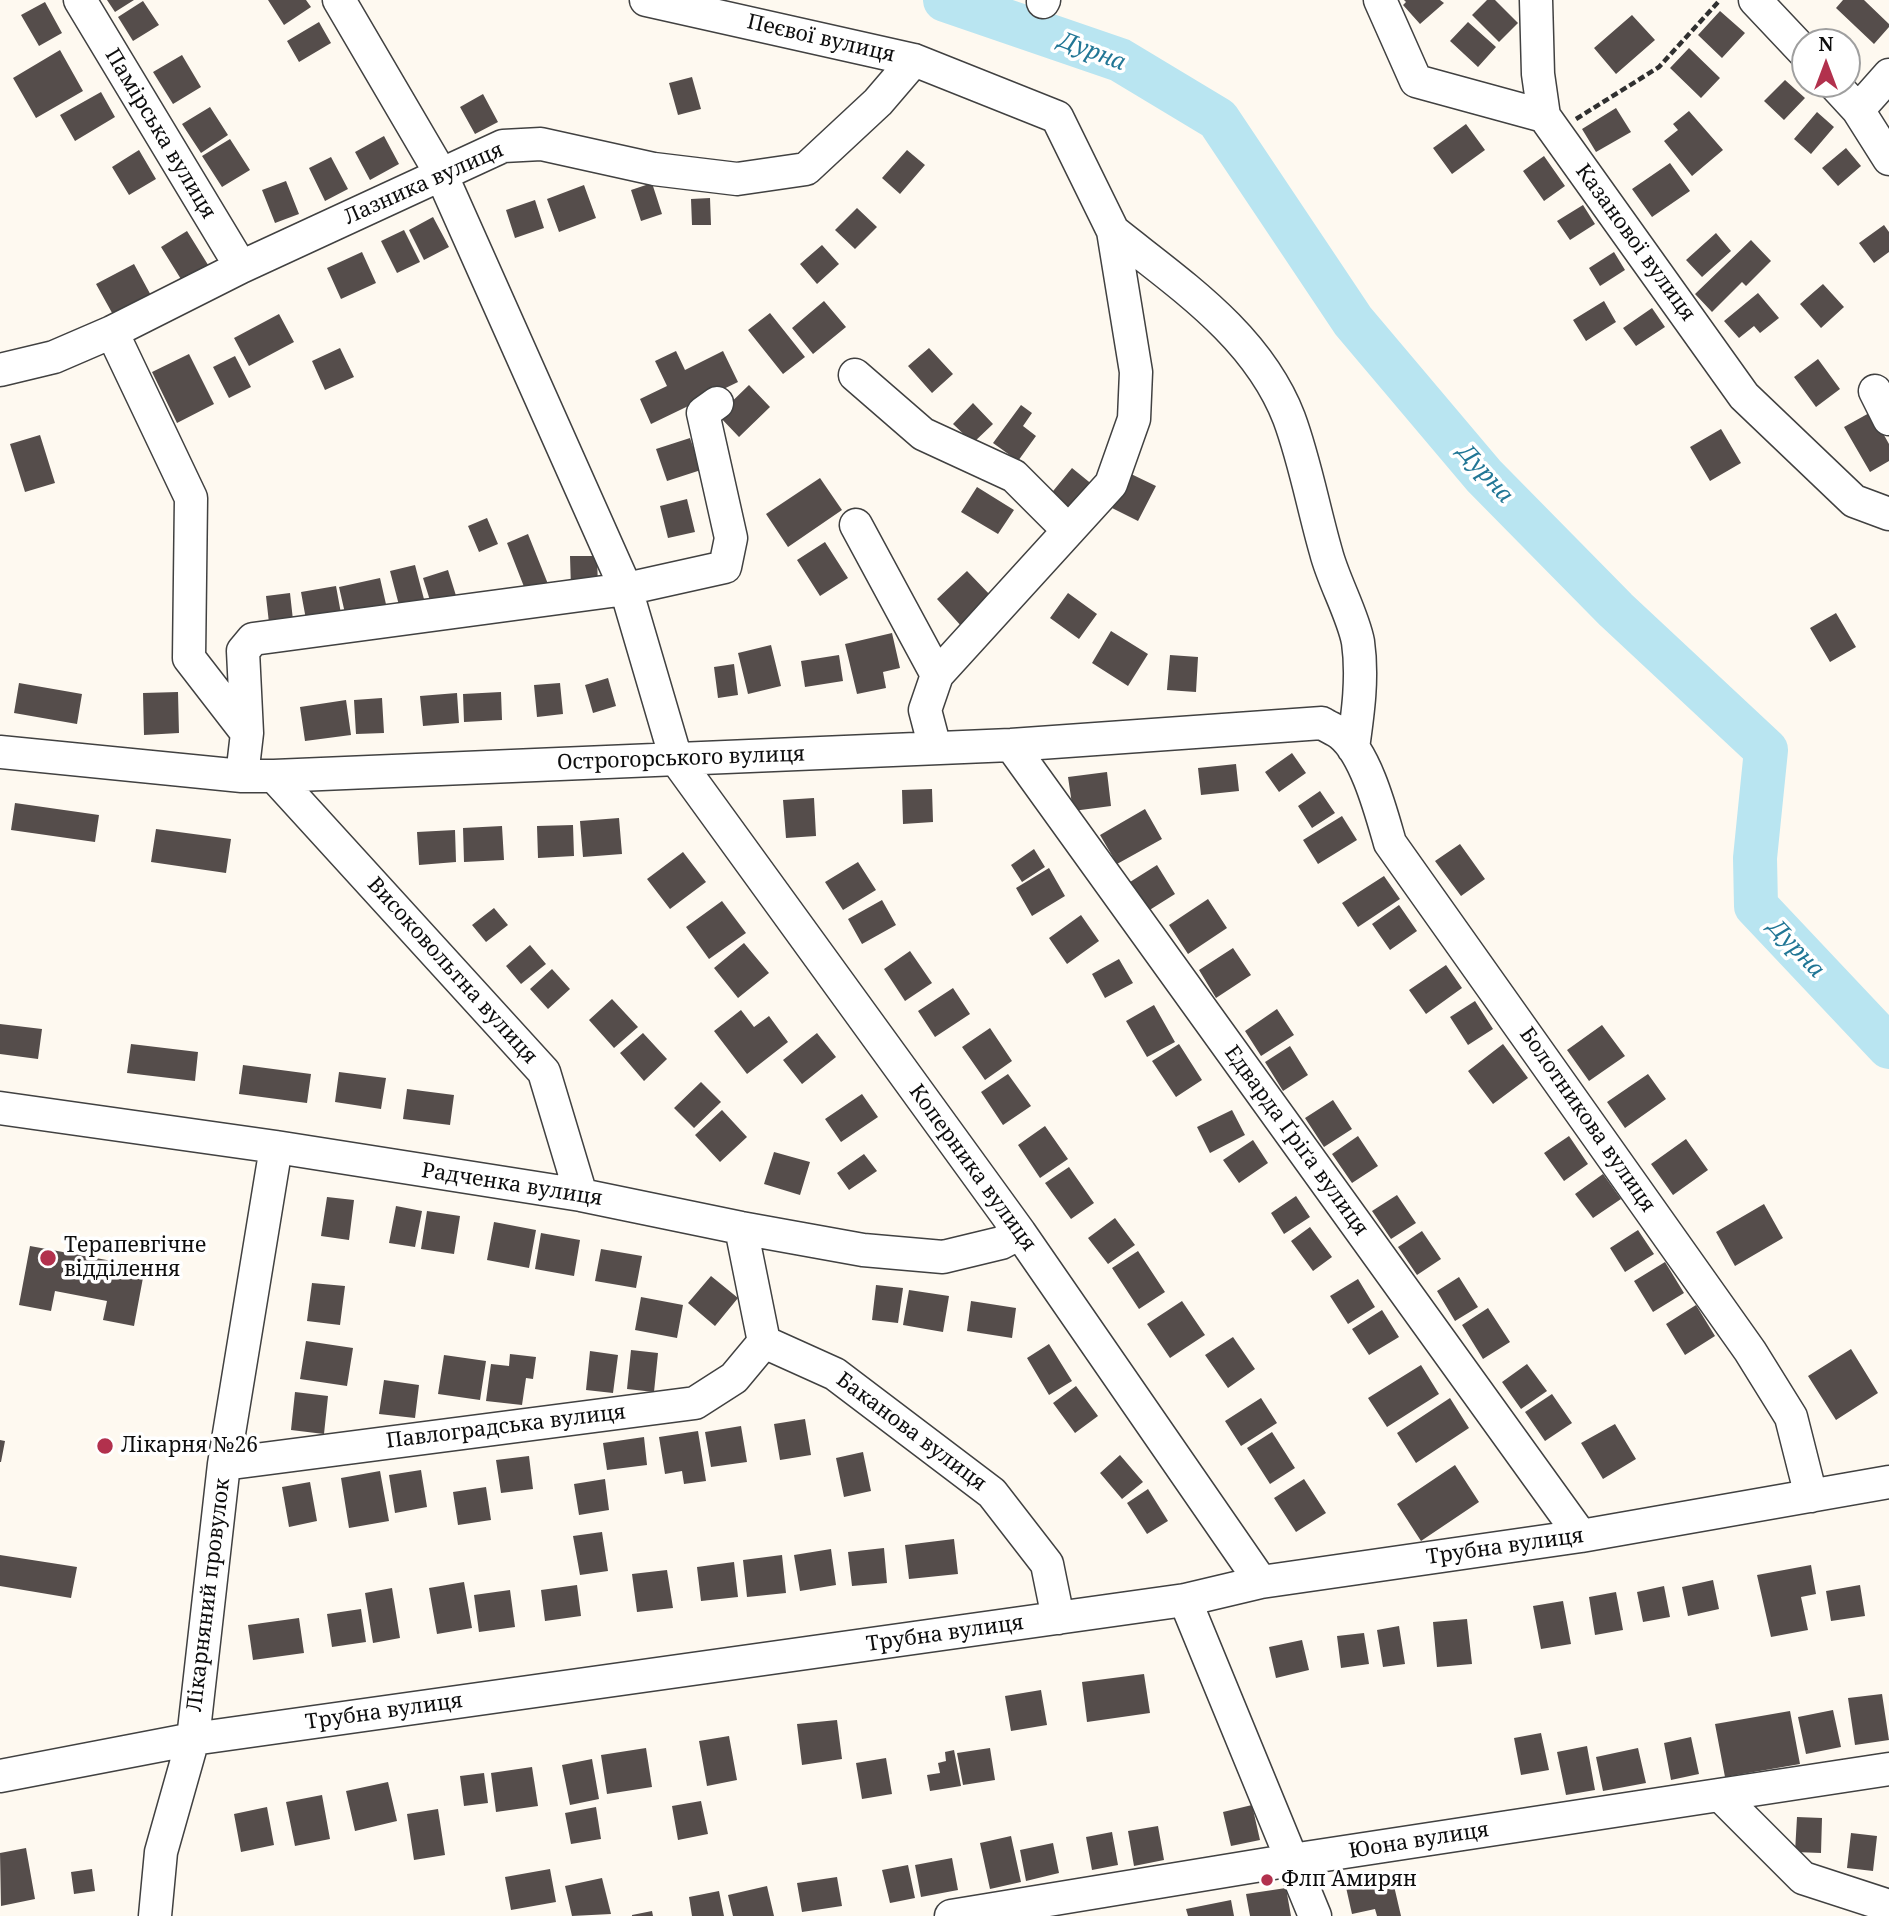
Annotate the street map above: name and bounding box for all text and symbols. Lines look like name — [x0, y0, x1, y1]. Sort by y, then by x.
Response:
street label: Пеєвої вулиця — [745, 10, 897, 68]
water label: Дурна — [1055, 27, 1129, 77]
north arrow — [1791, 28, 1861, 98]
text: N — [1819, 31, 1833, 57]
street label: Памірська вулиця — [99, 44, 221, 224]
street label: Лазника вулиця — [340, 138, 508, 230]
street label: Казанової вулиця — [1570, 160, 1700, 326]
water label: Дурна — [1451, 439, 1519, 509]
street label: Острогорського вулиця — [557, 742, 805, 776]
street label: Високовольтна вулиця — [362, 873, 542, 1069]
water label: Дурна — [1762, 914, 1830, 984]
street label: Болотникова вулиця — [1514, 1023, 1660, 1217]
street label: Едварда Ґріґа вулиця — [1219, 1041, 1373, 1241]
street label: Коперника вулиця — [903, 1080, 1041, 1256]
street label: Радченка вулиця — [420, 1158, 604, 1212]
place label: Терапевгічне відділення — [64, 1233, 206, 1283]
marker: Терапевгічне відділення — [38, 1248, 58, 1268]
street label: Баканова вулиця — [831, 1367, 991, 1497]
street label: Павлоградська вулиця — [385, 1400, 627, 1454]
place label: Лікарня №26 — [121, 1433, 258, 1459]
marker: Лікарня №26 — [95, 1436, 115, 1456]
street label: Лікарняний провулок — [182, 1477, 236, 1713]
street label: Трубна вулиця — [1425, 1523, 1585, 1571]
street label: Трубна вулиця — [865, 1610, 1025, 1658]
street label: Трубна вулиця — [304, 1688, 464, 1736]
street label: Юона вулиця — [1347, 1817, 1491, 1865]
place label: Флп Амирян — [1281, 1867, 1417, 1893]
marker: Флп Амирян — [1259, 1872, 1275, 1888]

